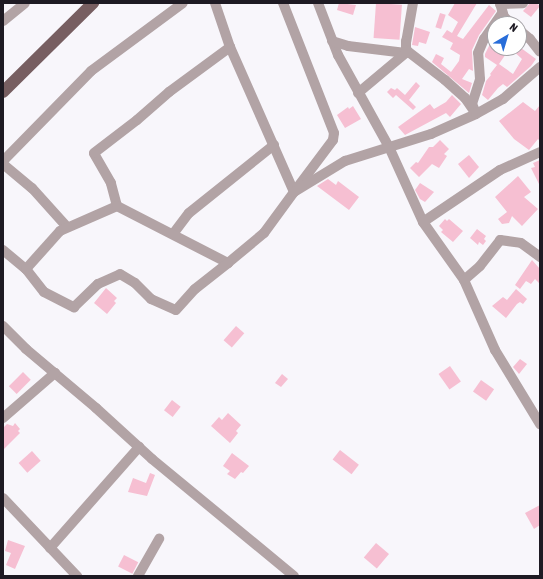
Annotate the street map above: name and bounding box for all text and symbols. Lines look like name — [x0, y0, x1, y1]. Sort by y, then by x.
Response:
north arrow — [487, 16, 527, 56]
text: N — [508, 21, 520, 34]

